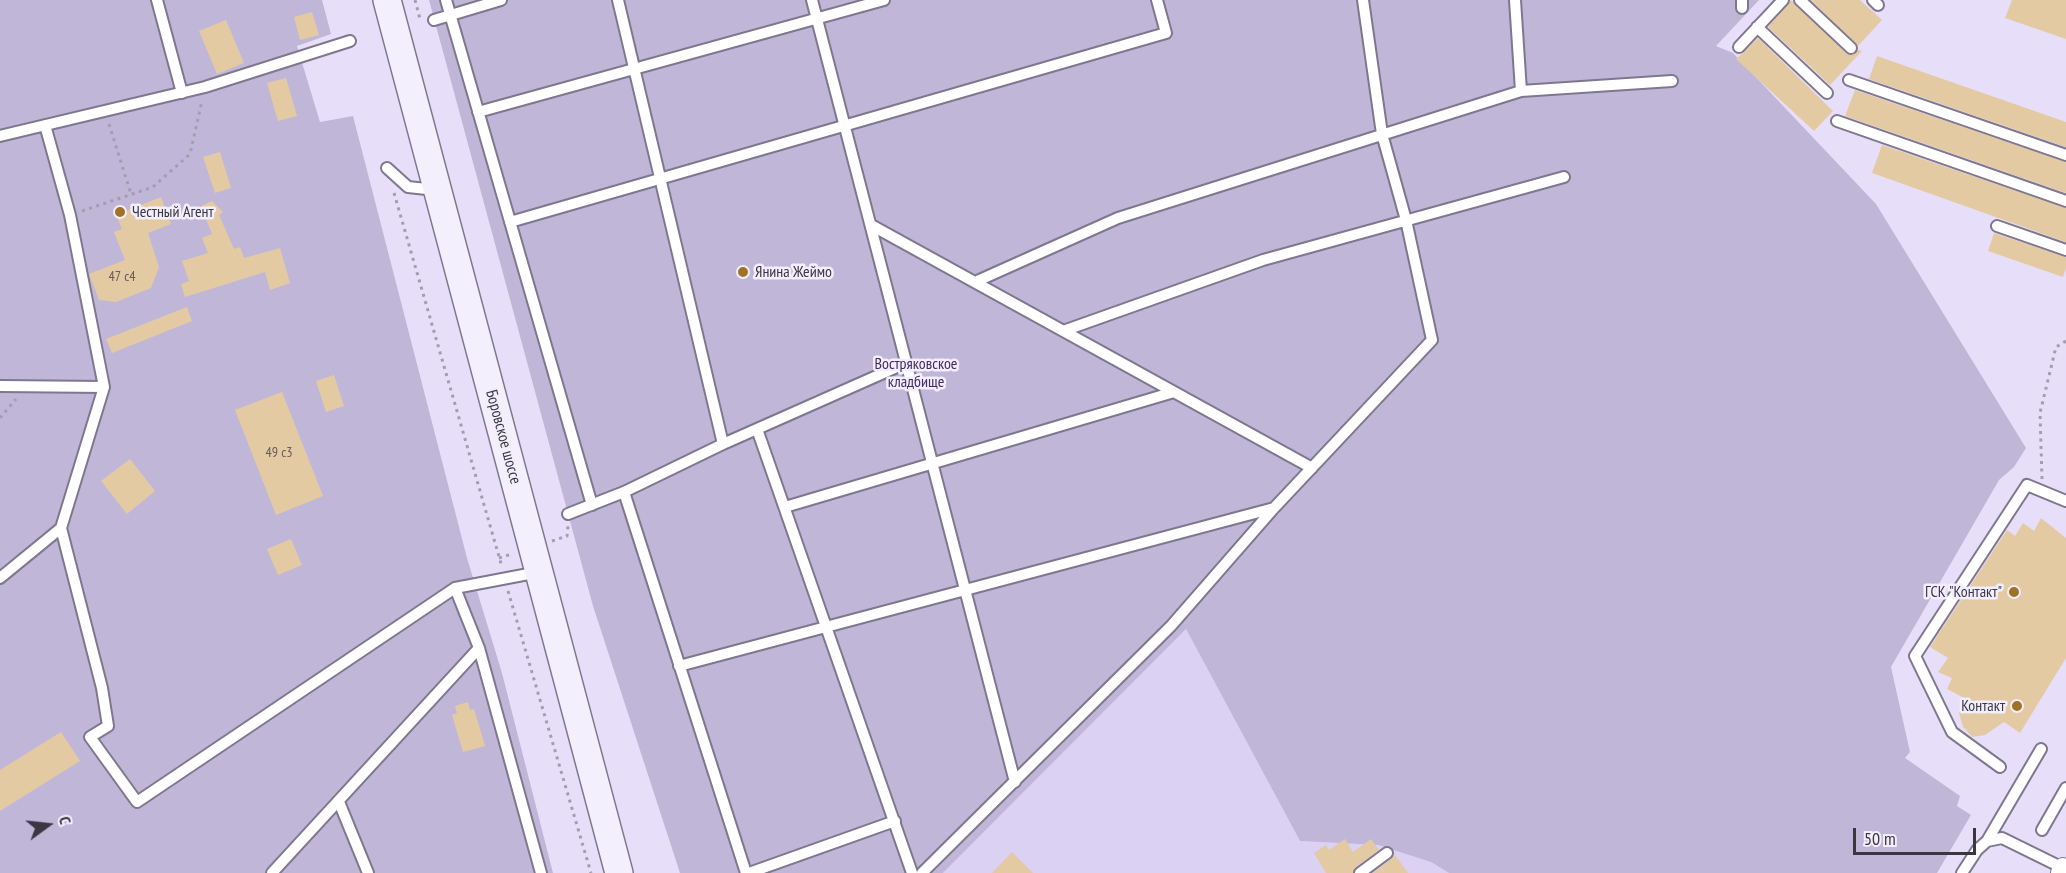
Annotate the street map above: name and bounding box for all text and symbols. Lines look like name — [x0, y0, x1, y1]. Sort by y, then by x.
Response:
place label: Честный Агент — [132, 202, 214, 222]
marker: Честный Агент — [113, 205, 127, 219]
place label: Янина Жеймо — [755, 262, 832, 282]
marker: Янина Жеймо — [736, 265, 750, 279]
house number: 47 с4 — [109, 269, 135, 285]
park label: Востряковское кладбище — [875, 354, 957, 392]
street label: Боровское шоссе — [481, 388, 525, 486]
house number: 49 с3 — [266, 445, 292, 461]
place label: ГСК "Контакт" — [1925, 582, 2002, 602]
marker: ГСК "Контакт" — [2007, 585, 2021, 599]
place label: Контакт — [1961, 696, 2005, 716]
marker: Контакт — [2010, 699, 2024, 713]
north arrow — [18, 795, 78, 855]
text: С — [55, 814, 76, 826]
scale bar — [1856, 816, 1979, 854]
text: 50 m — [1864, 827, 1896, 850]

